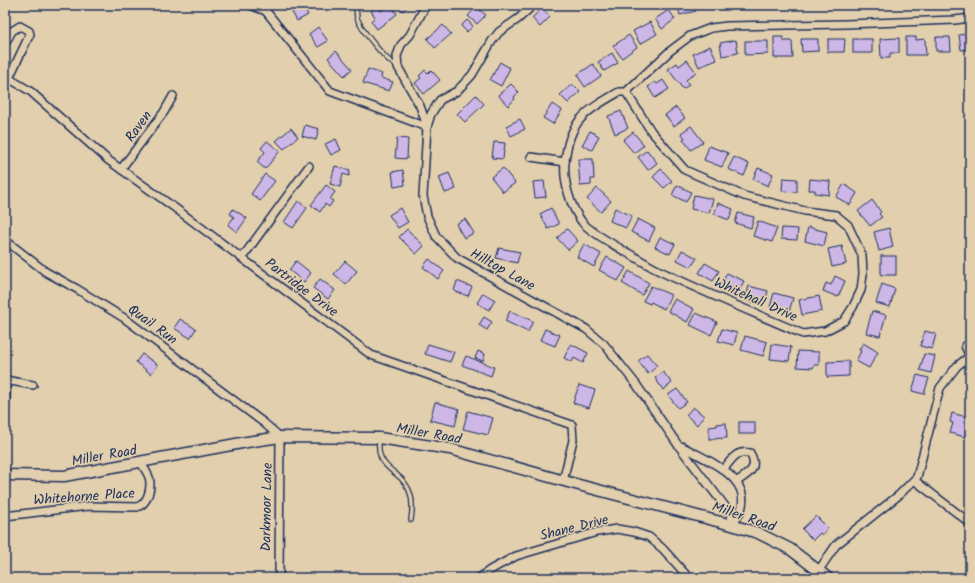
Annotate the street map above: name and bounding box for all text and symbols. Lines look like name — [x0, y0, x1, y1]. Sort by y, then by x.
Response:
street label: Raven — [120, 106, 158, 147]
street label: Hilltop Lane — [466, 243, 540, 297]
street label: Partridge Drive — [260, 253, 343, 323]
street label: Whitehall Drive — [710, 272, 801, 328]
street label: Quail Run — [123, 299, 182, 350]
street label: Miller Road — [394, 417, 464, 451]
street label: Miller Road — [70, 439, 140, 473]
street label: Darkmoor Lane — [255, 462, 279, 552]
street label: Whitehorne Place — [33, 482, 136, 512]
street label: Miller Road — [709, 496, 779, 538]
street label: Shane Drive — [538, 509, 612, 547]

